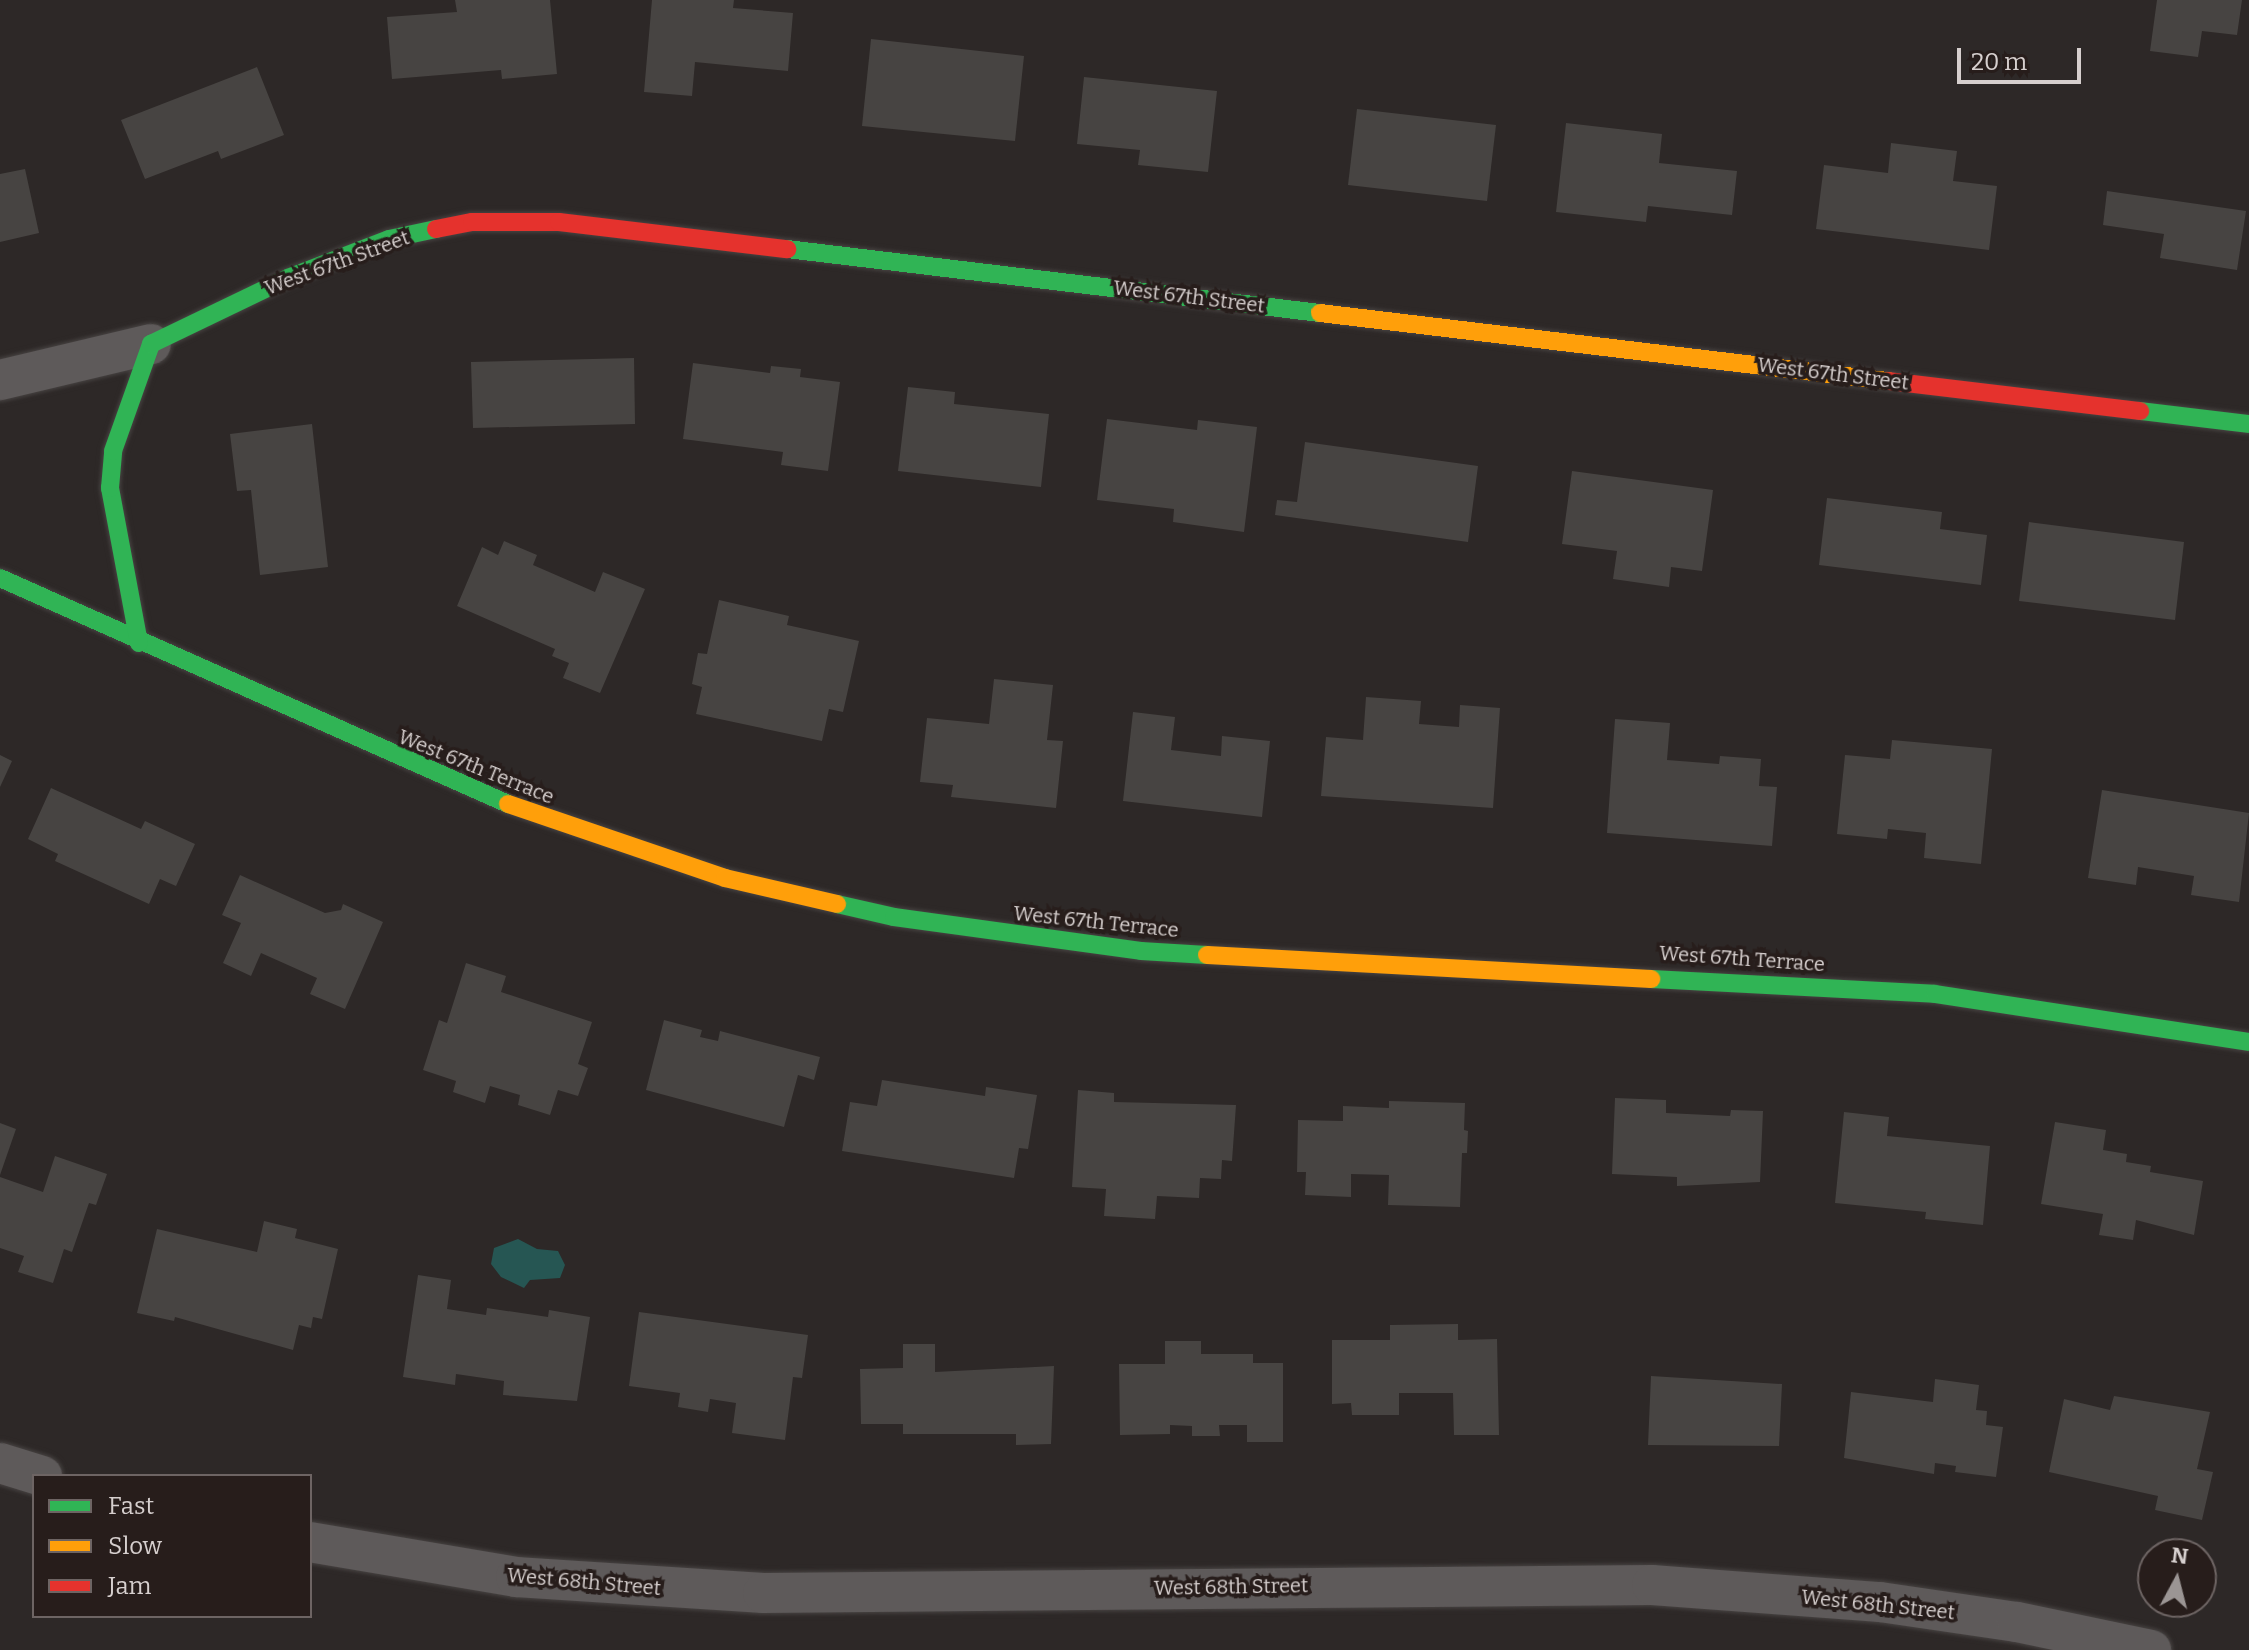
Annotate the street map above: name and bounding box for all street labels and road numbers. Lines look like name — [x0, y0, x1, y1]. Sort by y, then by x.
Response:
street label: West 67th Street — [261, 226, 413, 300]
street label: West 67th Street — [1112, 276, 1266, 318]
street label: West 67th Street — [1756, 353, 1910, 395]
street label: West 67th Terrace — [395, 725, 557, 809]
street label: West 67th Terrace — [1012, 901, 1180, 943]
street label: West 67th Terrace — [1658, 941, 1826, 977]
street label: West 68th Street — [506, 1563, 662, 1601]
street label: West 68th Street — [1154, 1574, 1308, 1600]
street label: West 68th Street — [1800, 1585, 1956, 1625]

